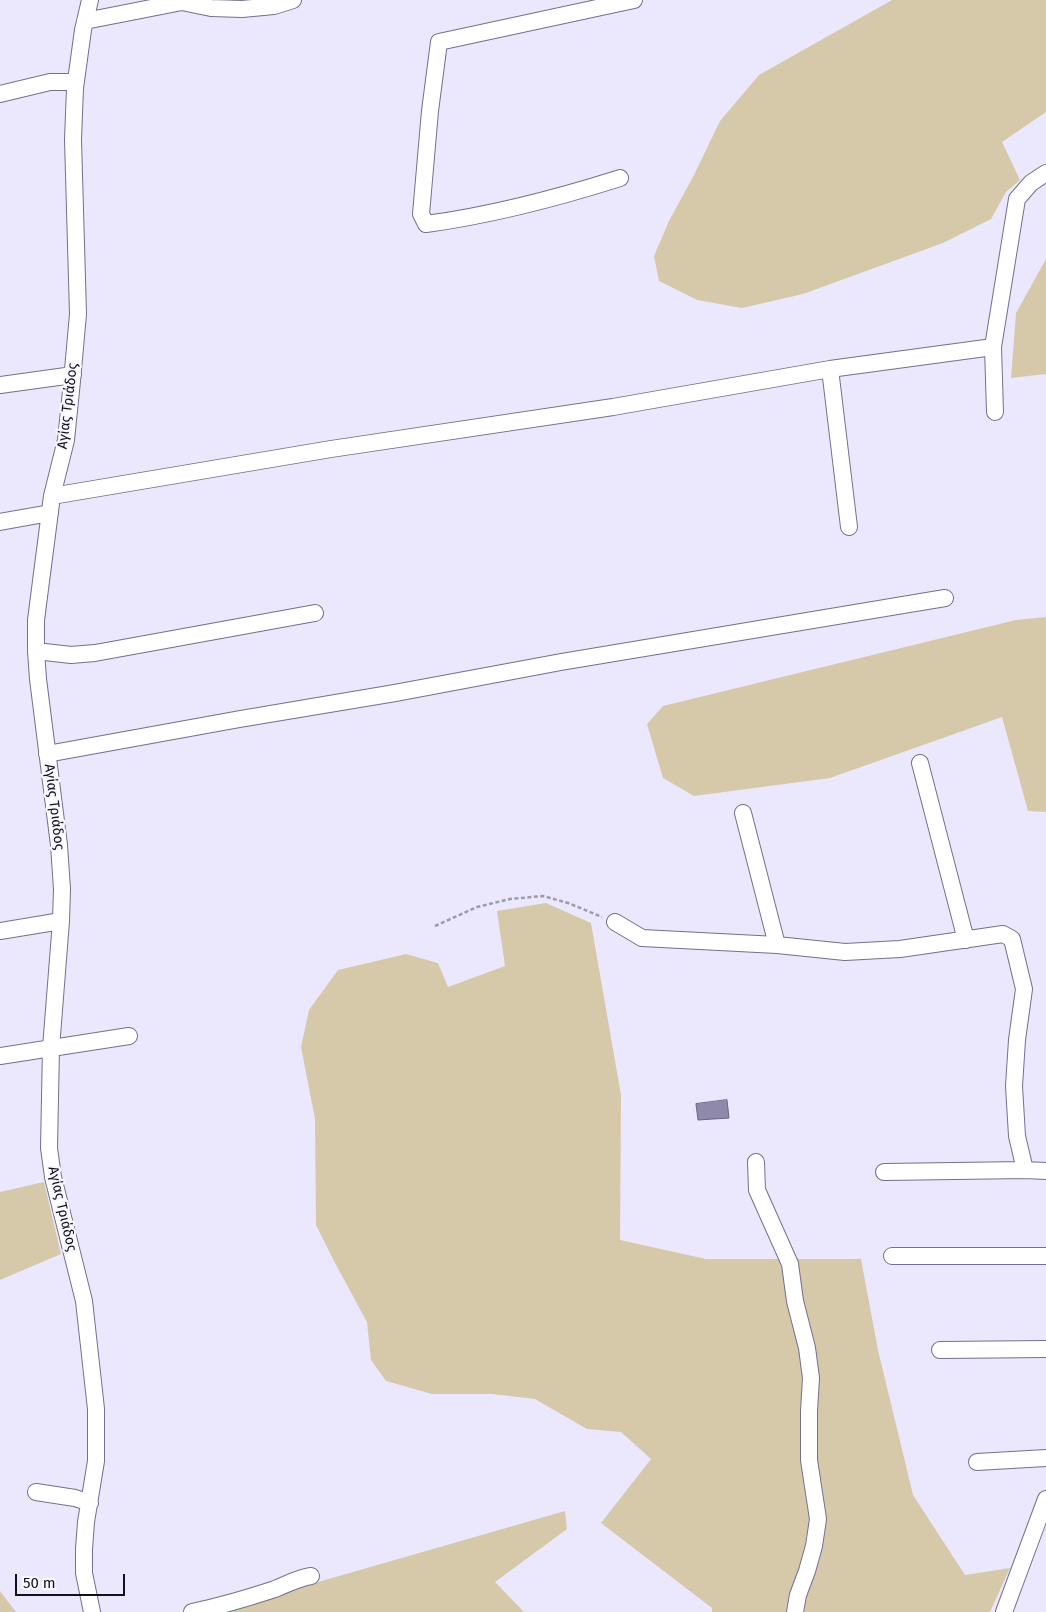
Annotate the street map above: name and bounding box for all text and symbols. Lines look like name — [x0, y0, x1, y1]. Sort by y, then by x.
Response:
street label: Αγίας Τριάδος — [54, 362, 82, 450]
street label: Αγίας Τριάδος — [40, 763, 68, 851]
street label: Αγίας Τριάδος — [44, 1165, 80, 1253]
scale bar — [18, 1564, 128, 1596]
text: 50 m — [23, 1574, 56, 1592]

